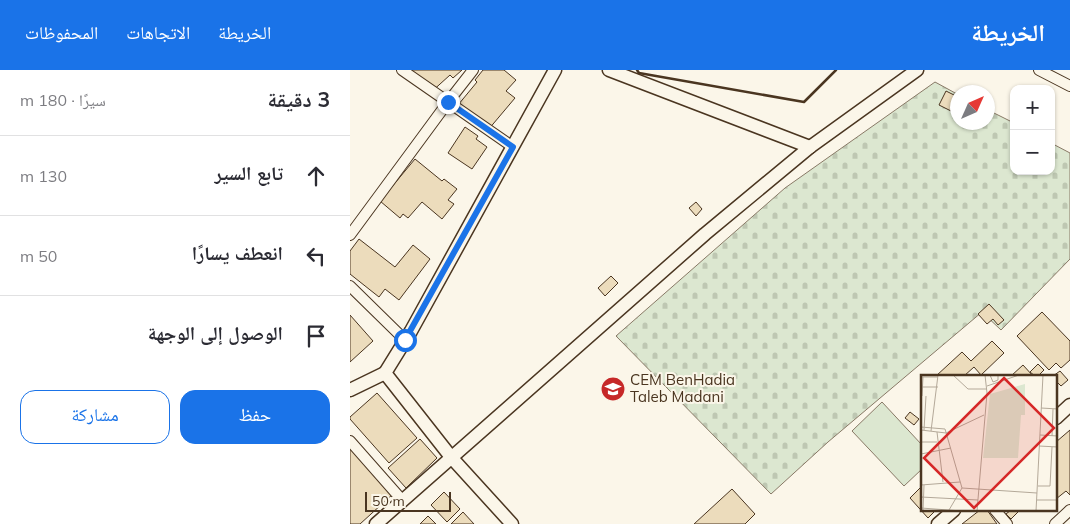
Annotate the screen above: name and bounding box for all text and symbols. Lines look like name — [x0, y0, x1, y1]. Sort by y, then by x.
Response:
text: الخريطة — [971, 17, 1045, 47]
text: المحفوظات — [25, 21, 98, 44]
text: الاتجاهات — [126, 21, 190, 44]
text: الخريطة — [218, 21, 271, 44]
north arrow — [950, 85, 995, 130]
map controls — [1010, 85, 1055, 175]
button: + — [1010, 85, 1055, 130]
text: 3 دقيقة — [268, 86, 330, 112]
text: سيرًا · 180 m — [20, 90, 106, 110]
route end — [437, 91, 460, 114]
button: − — [1010, 130, 1055, 175]
text: تابع السير — [214, 161, 283, 185]
icon: ahead — [302, 162, 330, 190]
text: 130 m — [20, 166, 67, 186]
text: انعطف يسارًا — [192, 241, 283, 265]
icon: left — [302, 242, 330, 270]
text: 50 m — [20, 246, 57, 266]
text: الوصول إلى الوجهة — [148, 321, 283, 345]
icon: arrive — [302, 322, 330, 350]
route start — [394, 329, 417, 352]
place label: CEM BenHadia Taleb Madani — [630, 370, 735, 406]
inset map — [921, 375, 1058, 512]
school or university icon: CEM BenHadia Taleb Madani — [600, 376, 626, 402]
button: مشاركة — [20, 390, 170, 444]
button: حفظ — [180, 390, 330, 444]
scale bar — [365, 489, 451, 512]
text: 50 m — [372, 492, 405, 510]

